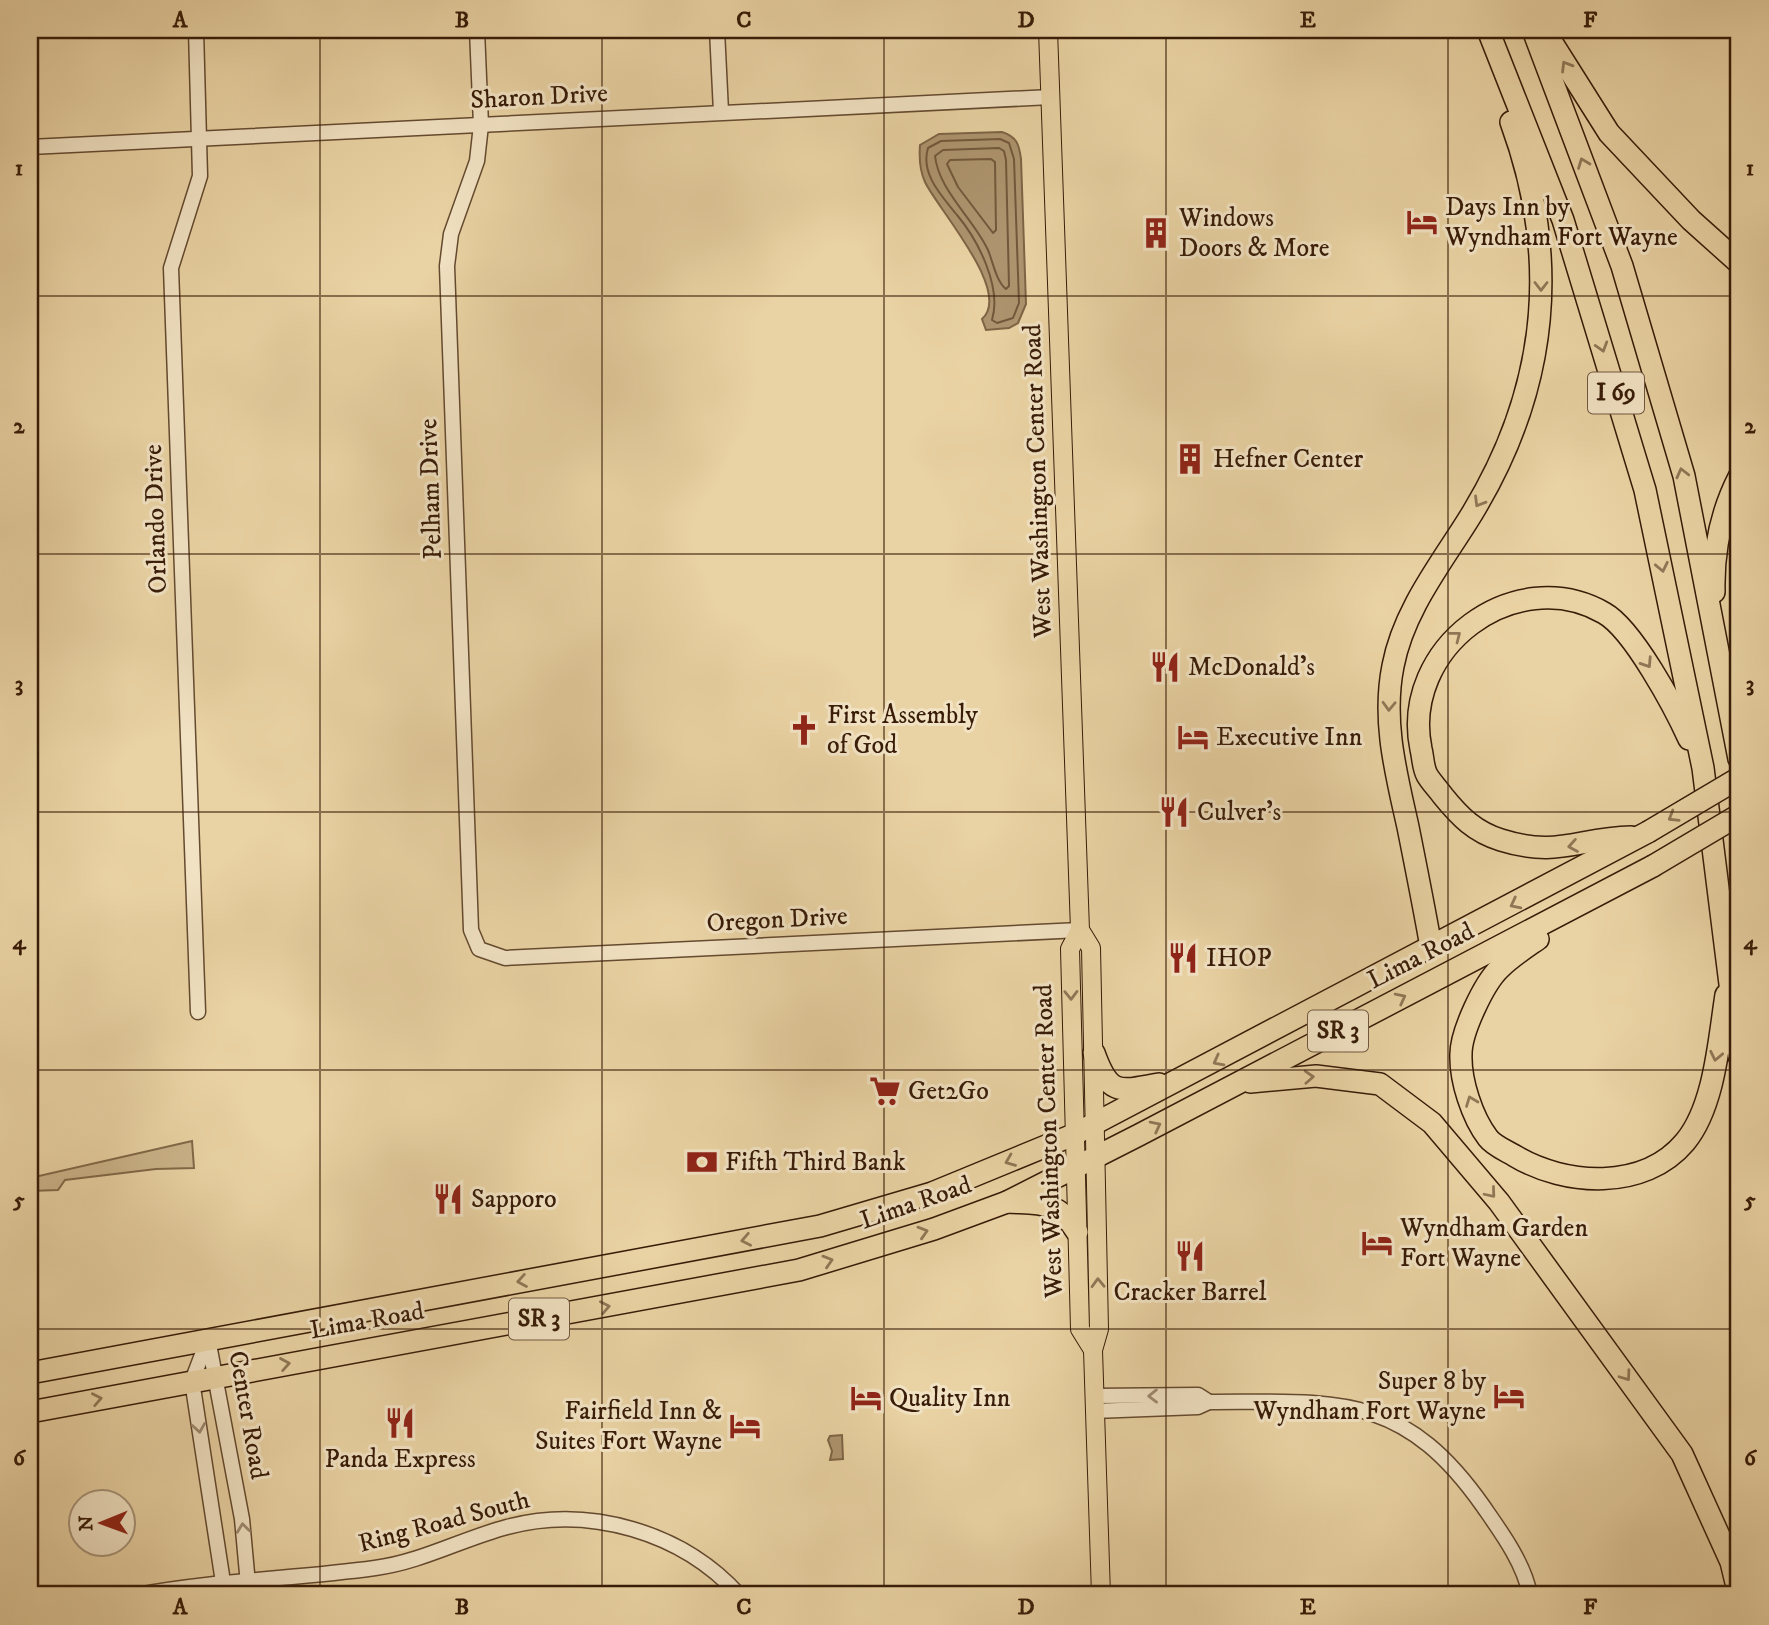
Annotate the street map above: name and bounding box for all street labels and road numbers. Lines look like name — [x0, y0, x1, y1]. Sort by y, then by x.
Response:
street label: Sharon Drive — [469, 77, 609, 117]
street label: West Washington Center Road — [1016, 323, 1060, 640]
road number: I 69 — [1588, 372, 1644, 414]
street label: Pelham Drive — [412, 418, 450, 560]
street label: Orlando Drive — [137, 444, 175, 594]
street label: Oregon Drive — [706, 900, 848, 940]
street label: Lima Road — [1362, 915, 1480, 997]
street label: West Washington Center Road — [1027, 983, 1071, 1300]
road number: SR 3 — [1308, 1010, 1368, 1051]
street label: Lima Road — [856, 1169, 976, 1237]
street label: Lima Road — [307, 1295, 427, 1347]
road number: SR 3 — [509, 1298, 569, 1339]
street label: Center Road — [220, 1348, 276, 1482]
street label: Ring Road South — [355, 1483, 534, 1561]

